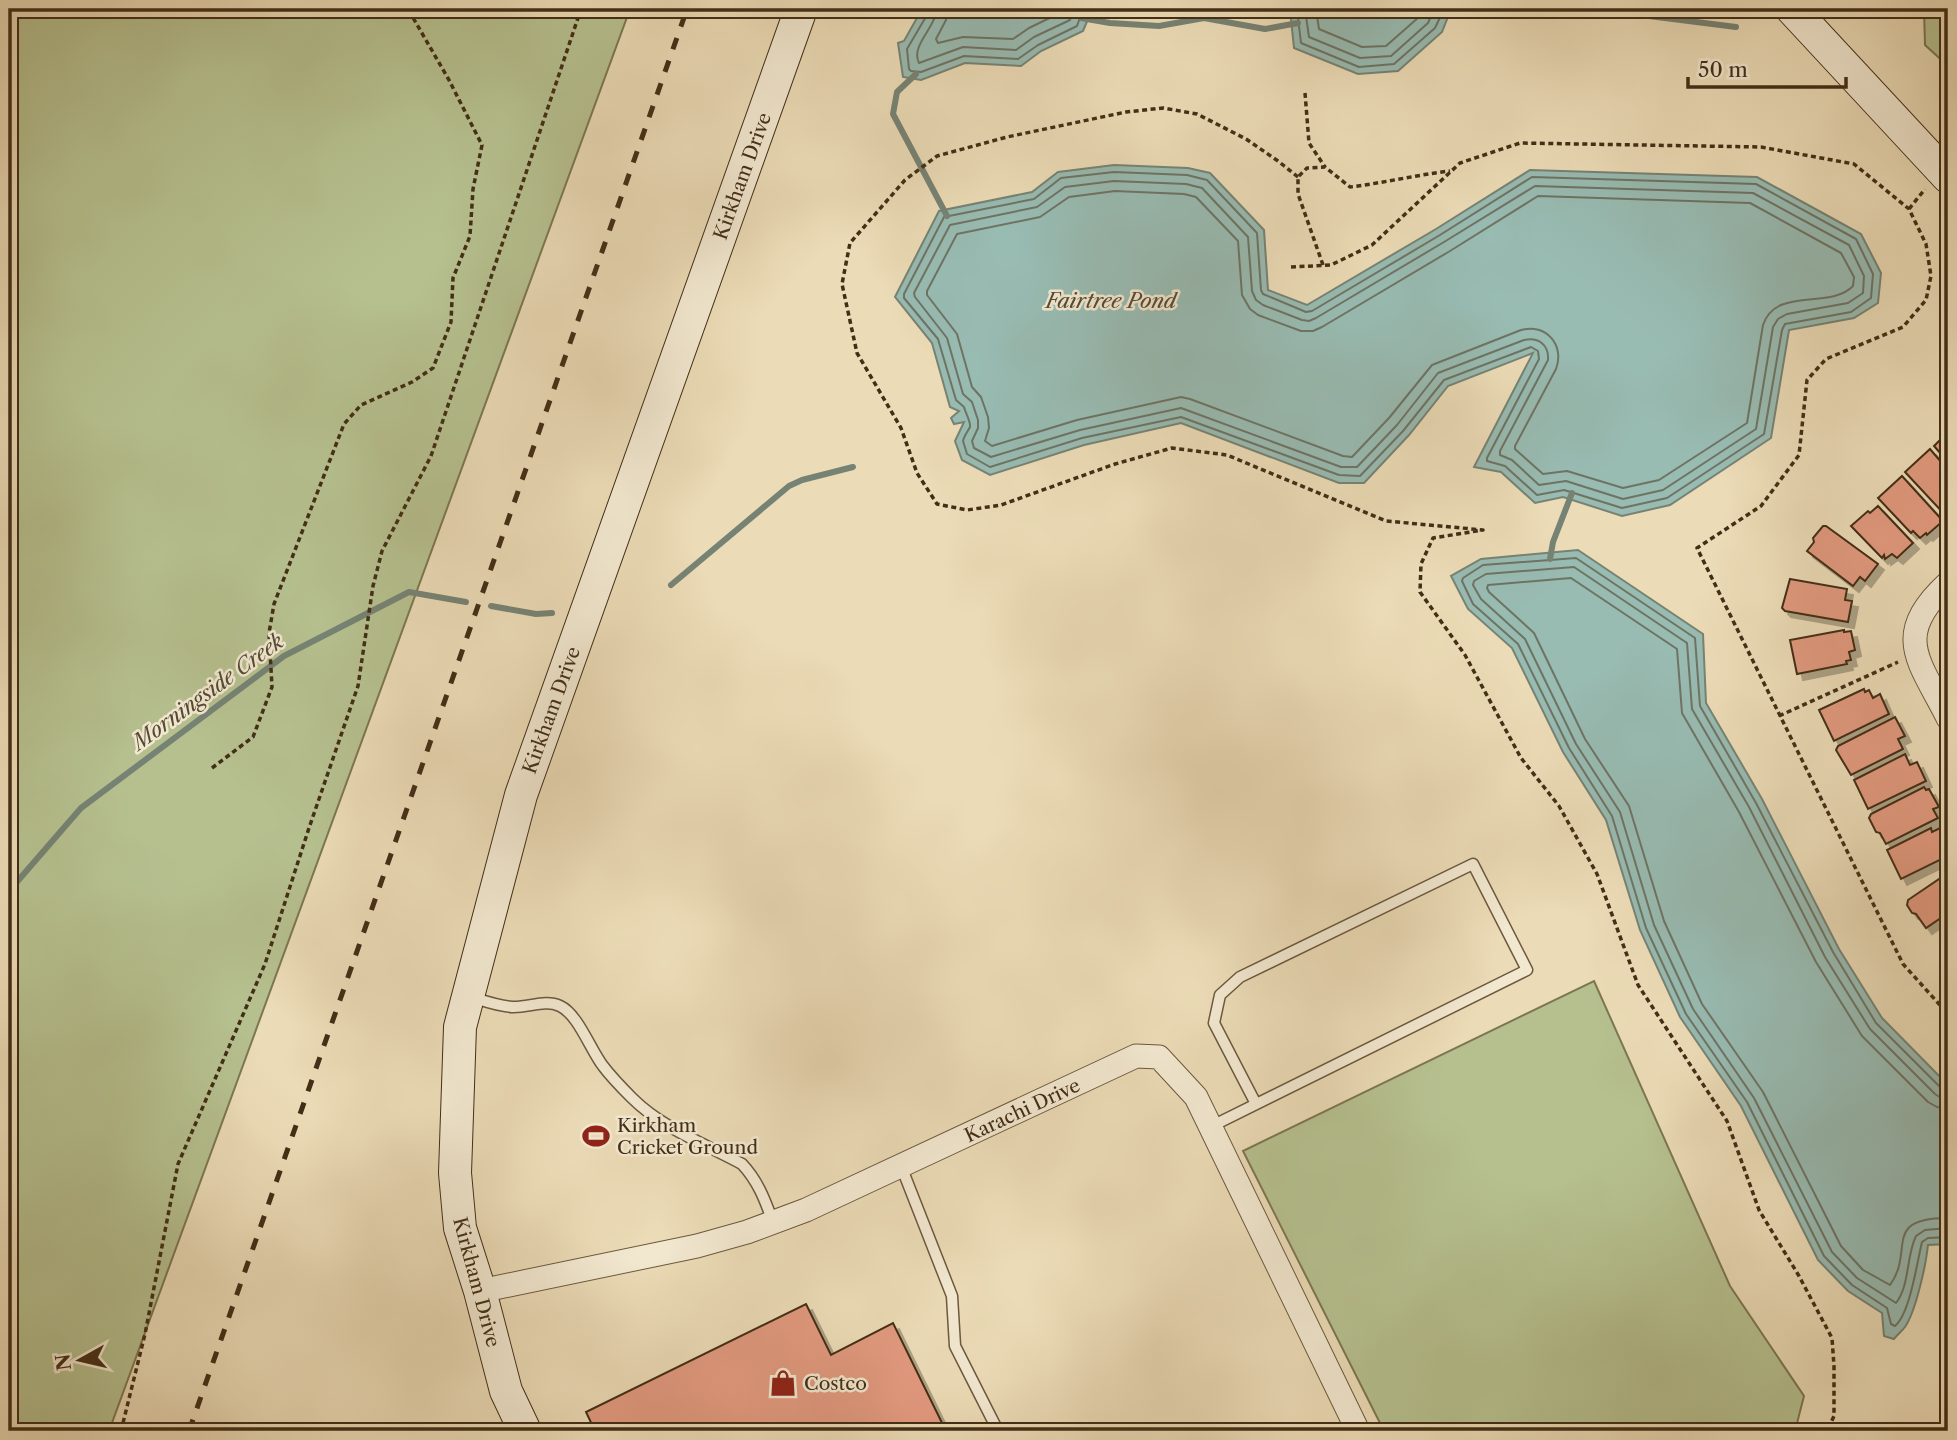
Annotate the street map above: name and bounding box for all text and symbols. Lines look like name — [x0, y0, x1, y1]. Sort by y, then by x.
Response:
scale bar — [1688, 46, 1845, 90]
text: 50 m — [1698, 57, 1748, 82]
street label: Kirkham Drive — [709, 109, 776, 243]
water label: Fairtree Pond — [1044, 288, 1179, 313]
water label: Morningside Creek — [125, 628, 288, 757]
street label: Kirkham Drive — [518, 643, 585, 777]
street label: Karachi Drive — [961, 1074, 1084, 1147]
place label: Kirkham Cricket Ground — [617, 1114, 758, 1159]
sports icon: Kirkham Cricket Ground — [581, 1121, 611, 1151]
street label: Kirkham Drive — [448, 1215, 505, 1350]
north arrow — [46, 1324, 116, 1394]
text: N — [51, 1353, 76, 1372]
shop icon: Costco — [768, 1368, 798, 1398]
place label: Costco — [804, 1372, 867, 1395]

